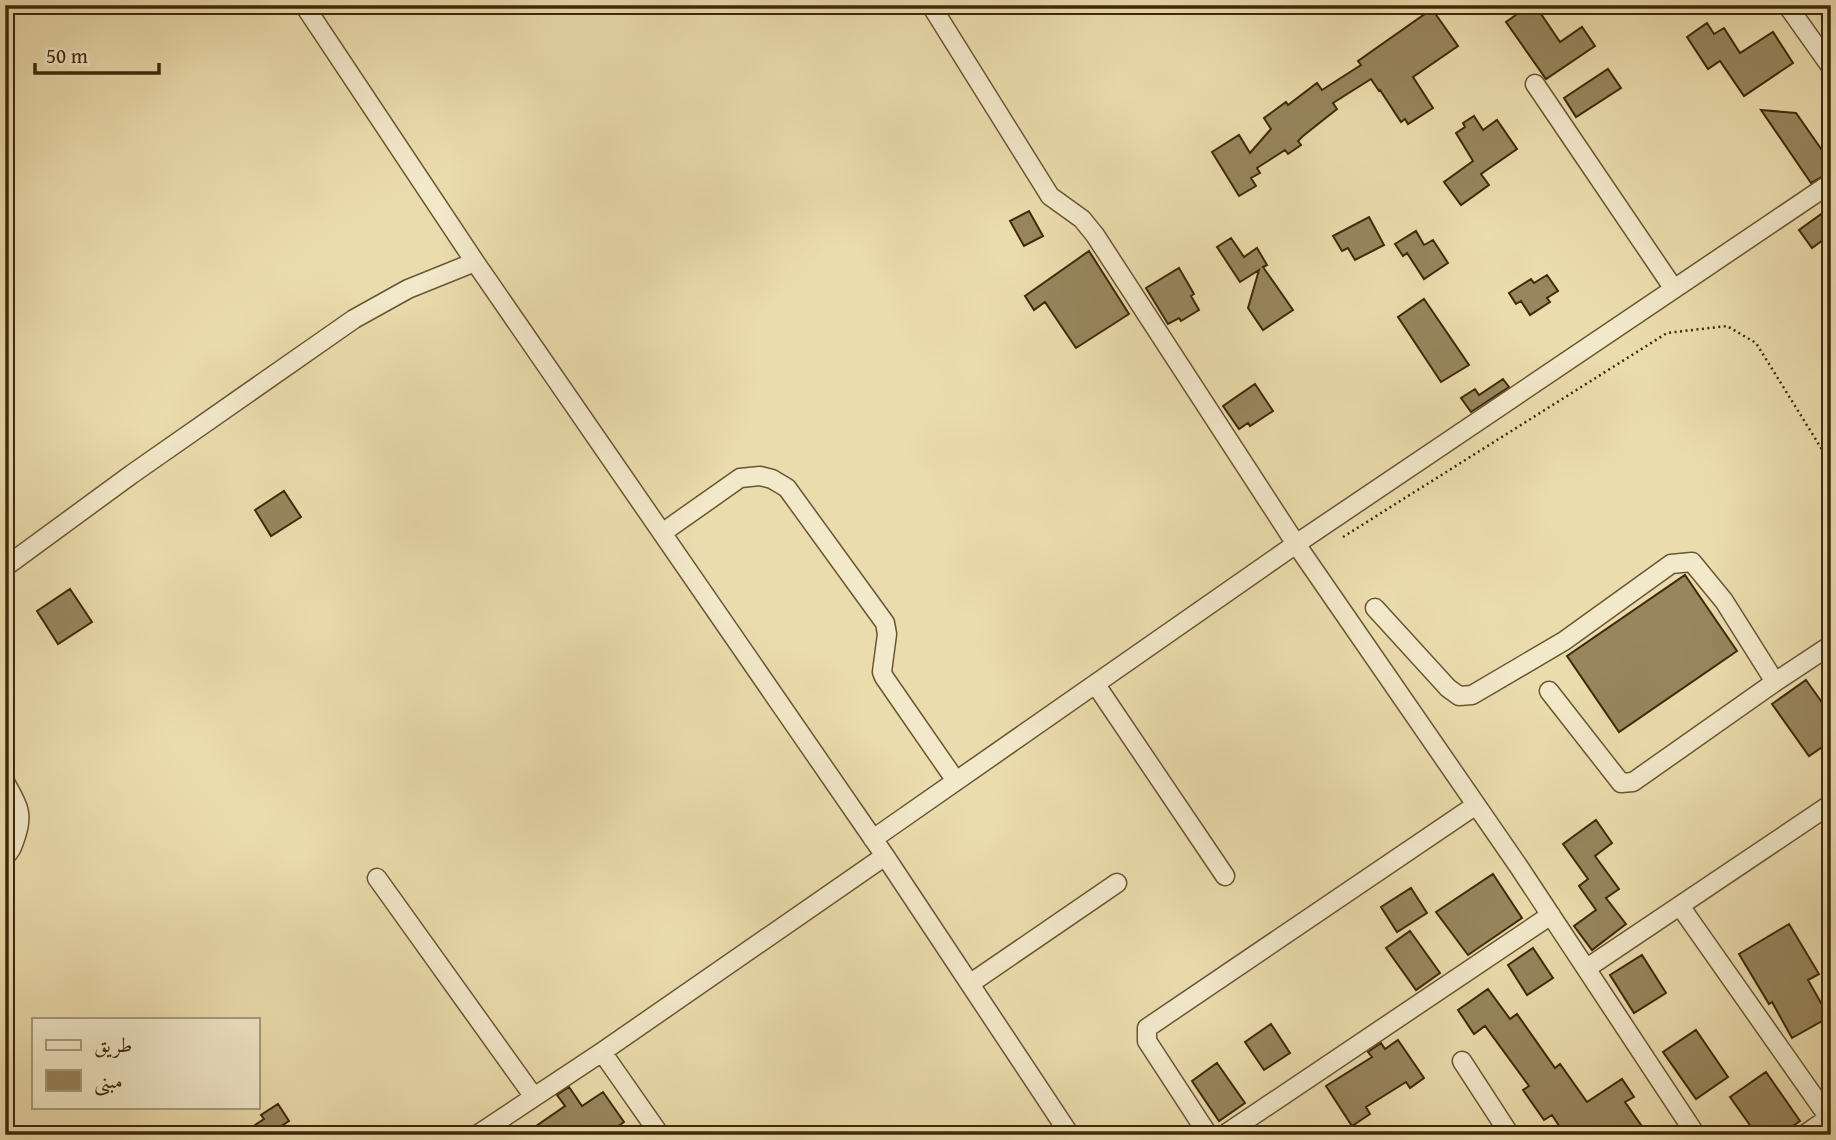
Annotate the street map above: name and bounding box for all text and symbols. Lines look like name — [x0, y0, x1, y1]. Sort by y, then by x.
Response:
scale bar — [35, 32, 159, 76]
text: 50 m — [46, 40, 88, 71]
legend — [32, 1018, 259, 1108]
text: طريق — [94, 1029, 132, 1060]
text: مبنى — [94, 1065, 123, 1096]

